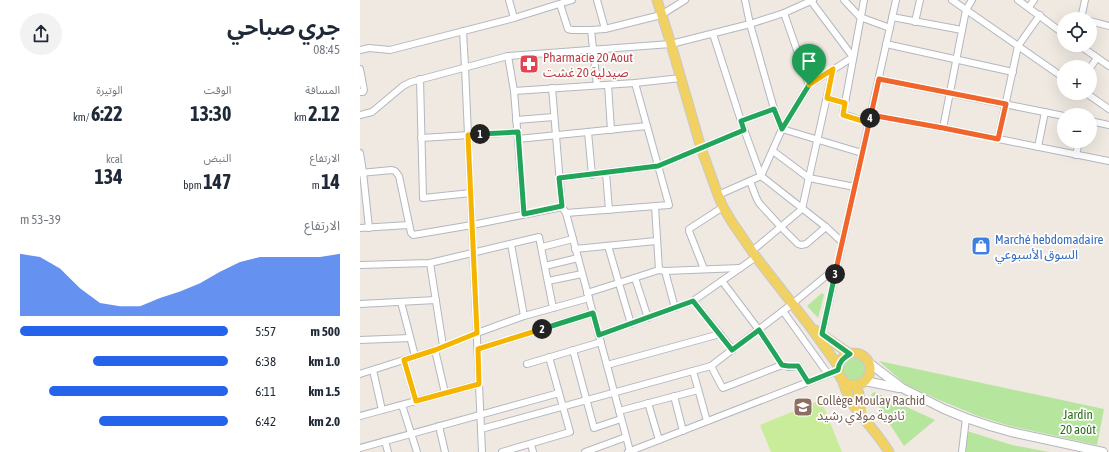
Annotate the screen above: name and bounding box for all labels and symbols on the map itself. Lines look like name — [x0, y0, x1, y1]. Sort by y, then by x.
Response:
pin — [792, 44, 826, 85]
place label: Pharmacie 20 Aout صيدلية 20 غشت — [543, 50, 633, 80]
pharmacy icon: Pharmacie 20 Aout صيدلية 20 غشت — [518, 53, 540, 75]
pin: 4 — [860, 108, 880, 128]
pin: 1 — [470, 124, 490, 144]
place label: Marché hebdomadaire السوق الأسبوعي — [995, 232, 1103, 265]
shop icon: Marché hebdomadaire السوق الأسبوعي — [970, 235, 992, 257]
pin: 3 — [825, 264, 845, 284]
pin: 2 — [532, 319, 552, 339]
place label: Collège Moulay Rachid ثانوية مولاي رشيد — [817, 393, 925, 426]
school or university icon: Collège Moulay Rachid ثانوية مولاي رشيد — [792, 396, 814, 418]
park label: Jardin 20 août — [1060, 407, 1096, 437]

